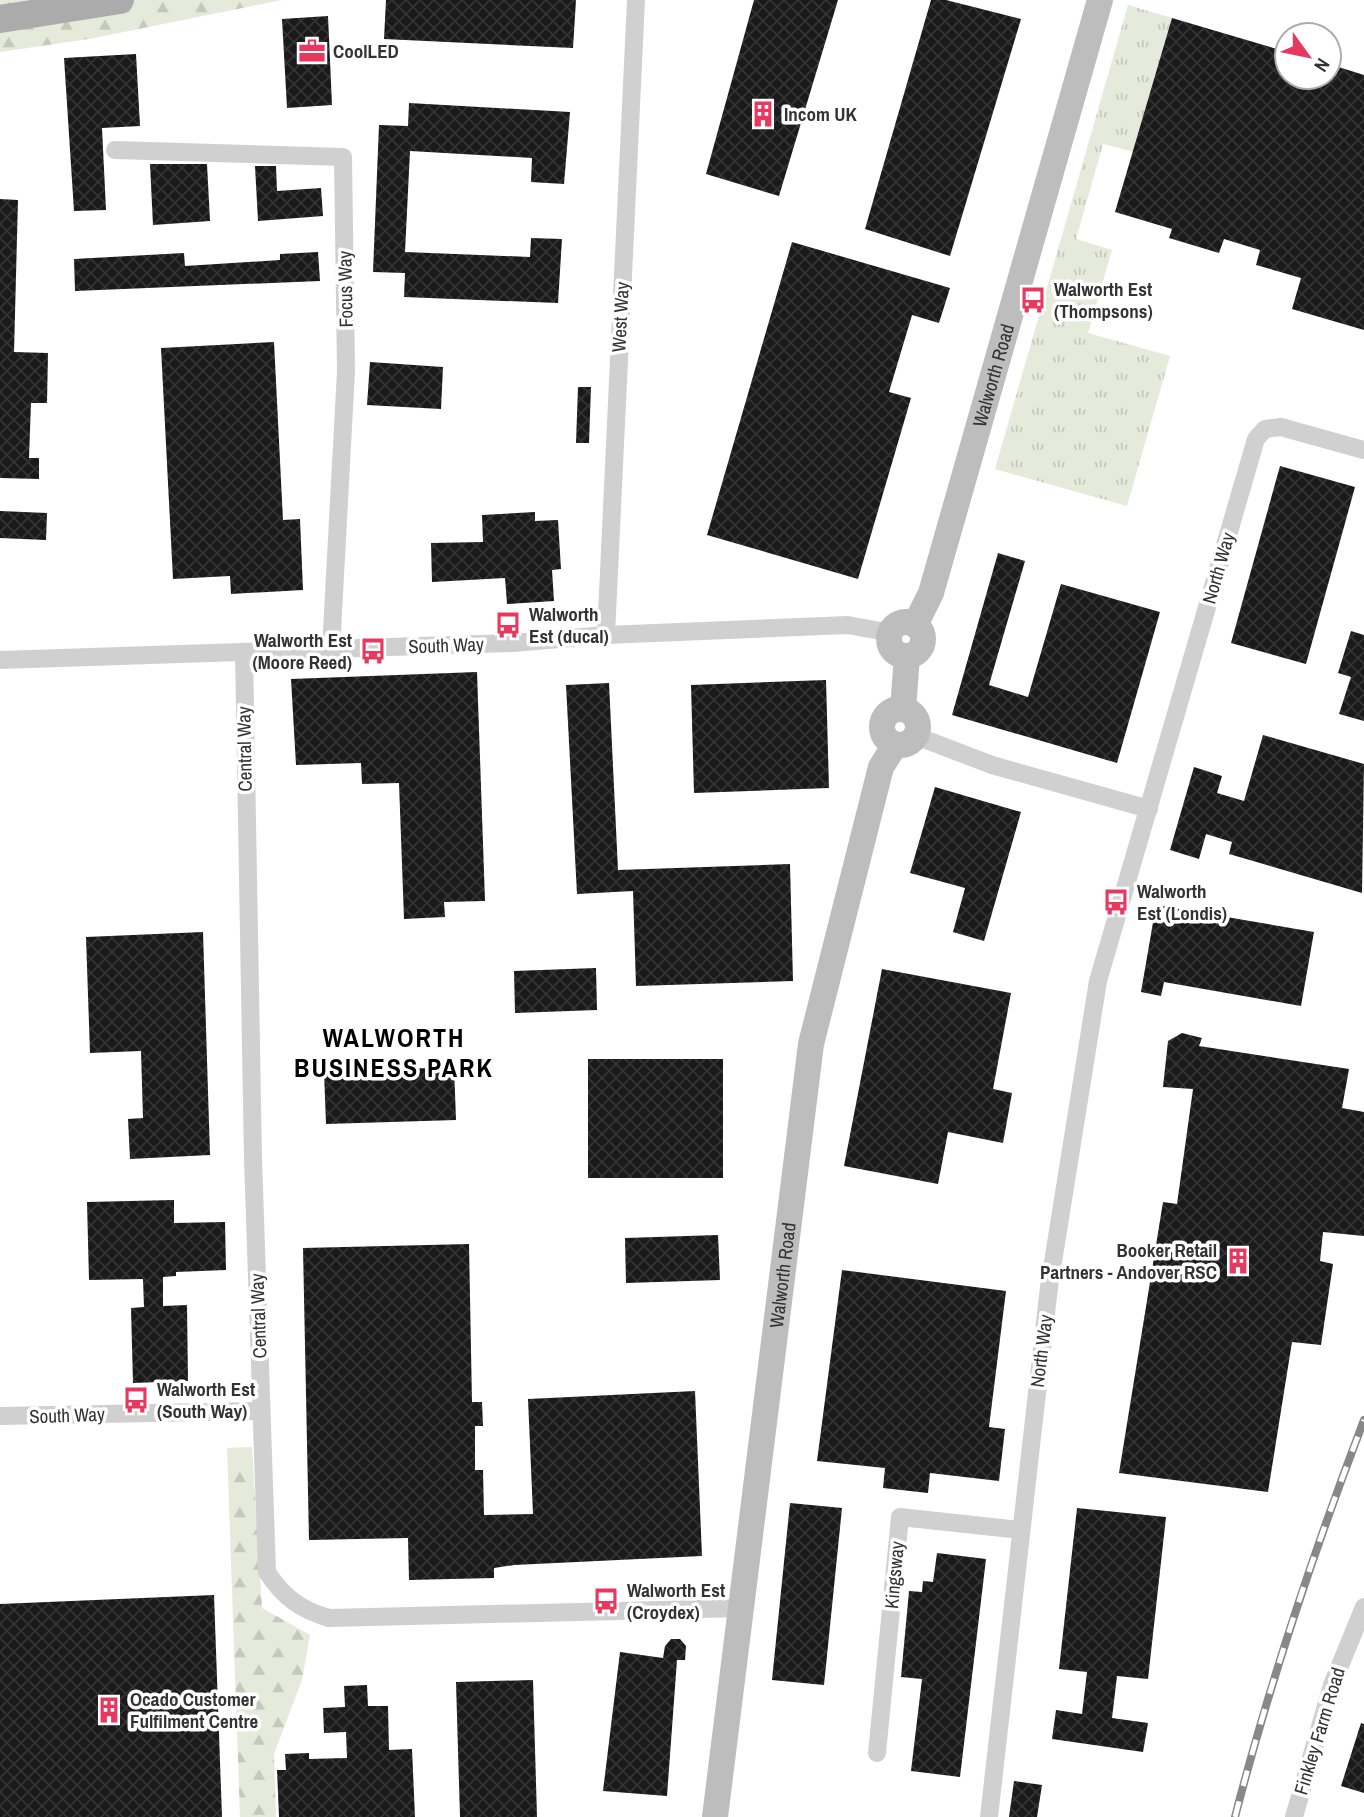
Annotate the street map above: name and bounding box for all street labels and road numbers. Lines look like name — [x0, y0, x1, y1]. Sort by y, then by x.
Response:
street label: Focus Way — [331, 250, 359, 328]
street label: West Way — [605, 281, 635, 353]
street label: Walworth Road — [966, 321, 1020, 430]
street label: North Way — [1195, 529, 1241, 607]
street label: South Way — [408, 631, 484, 659]
street label: Central Way — [230, 706, 258, 792]
street label: Walworth Road — [763, 1221, 802, 1329]
street label: Central Way — [244, 1273, 272, 1359]
street label: North Way — [1024, 1313, 1058, 1389]
street label: South Way — [29, 1401, 105, 1429]
street label: Kingsway — [878, 1540, 910, 1610]
street label: Finkley Farm Road — [1287, 1664, 1351, 1798]

